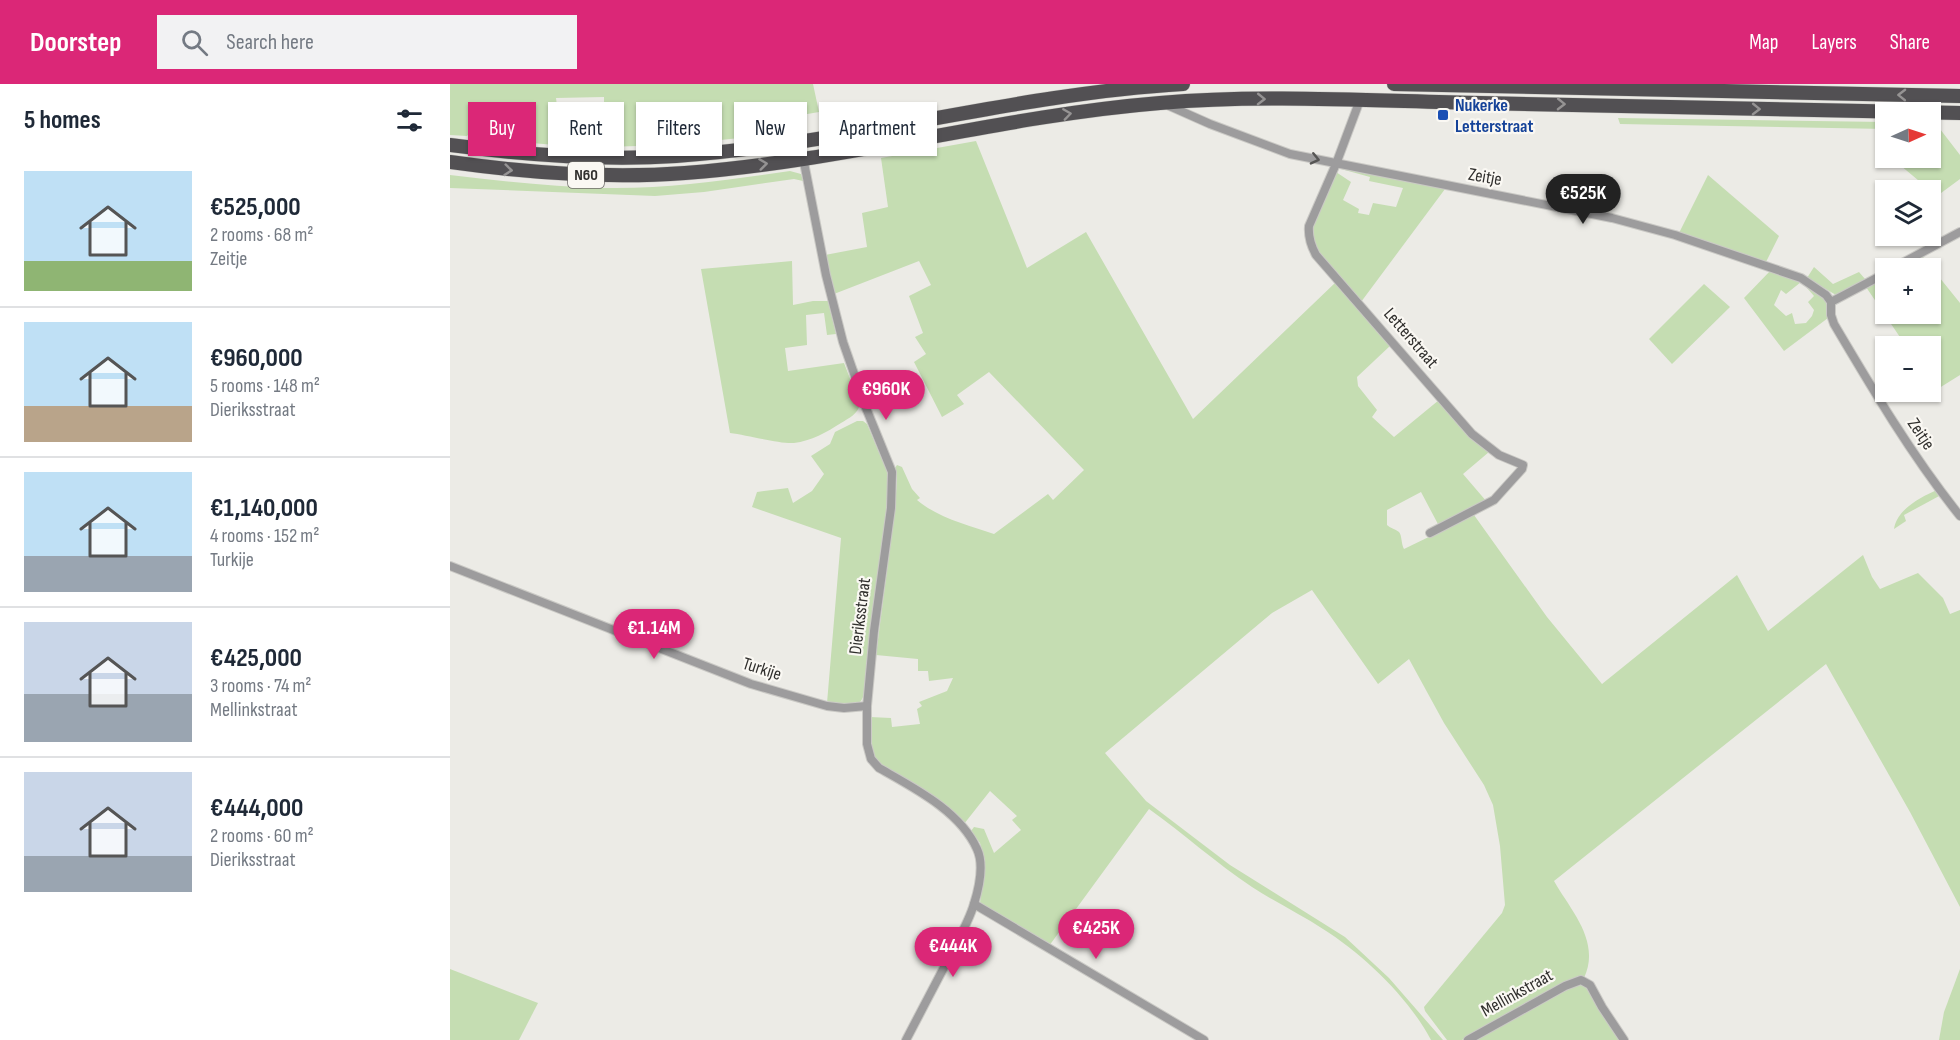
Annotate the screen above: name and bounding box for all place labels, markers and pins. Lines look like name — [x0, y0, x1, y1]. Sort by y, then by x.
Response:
place label: Nukerke Letterstraat — [1455, 95, 1533, 137]
marker: Nukerke Letterstraat — [1436, 108, 1450, 122]
pin: €525K — [1541, 174, 1625, 225]
pin: €960K — [844, 370, 928, 421]
pin: €1.14M — [605, 609, 703, 660]
pin: €425K — [1054, 909, 1138, 960]
pin: €444K — [911, 927, 995, 978]

